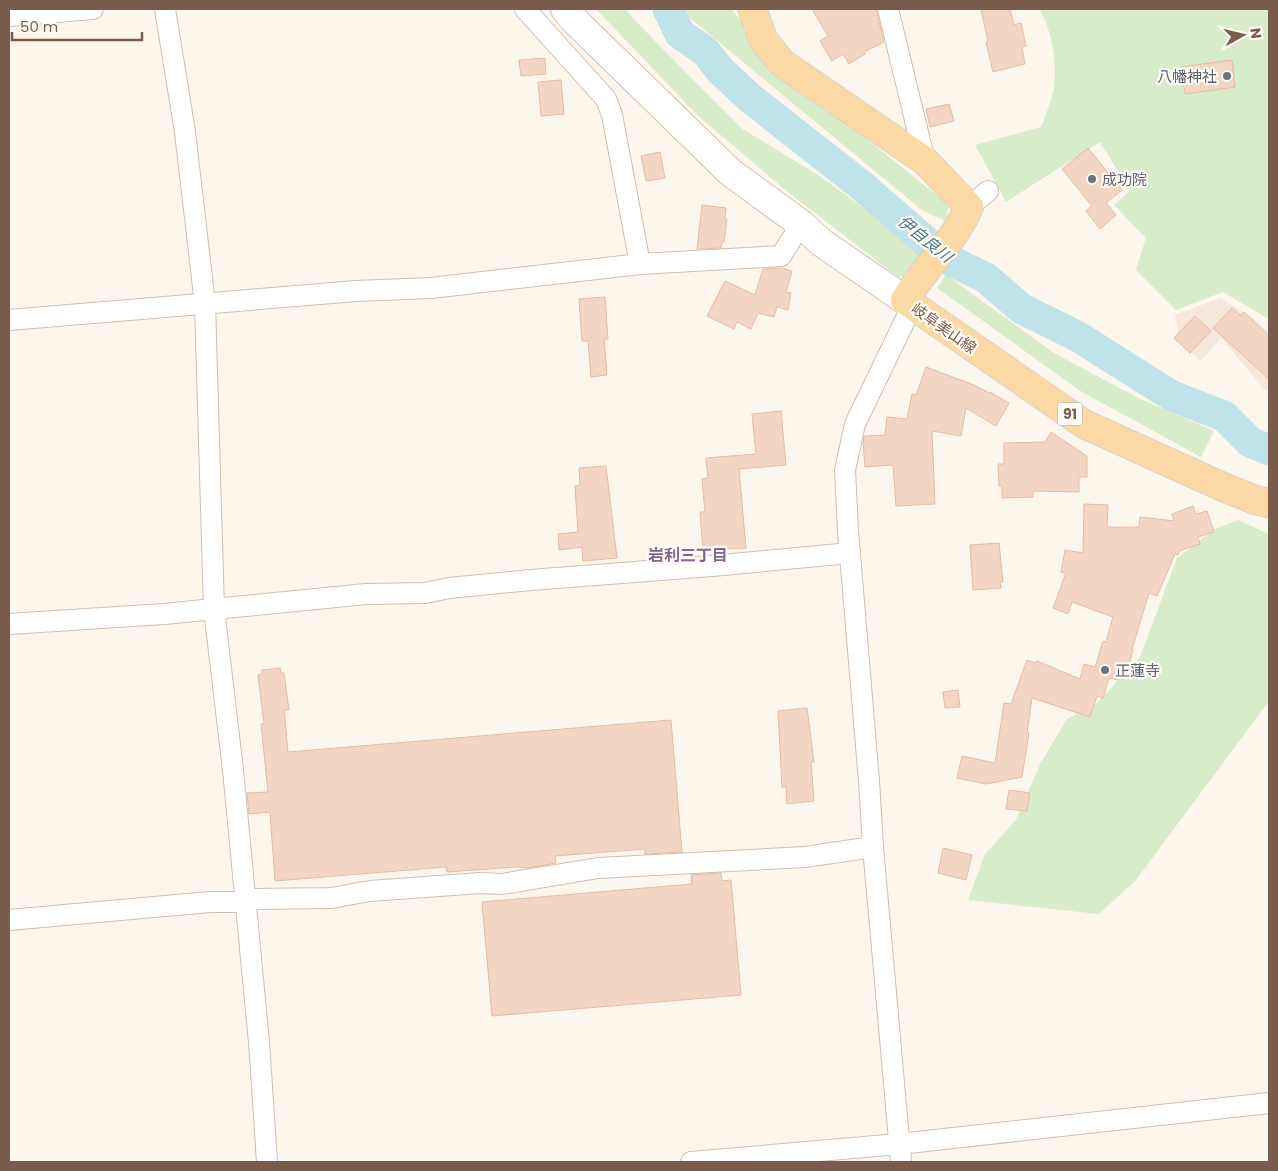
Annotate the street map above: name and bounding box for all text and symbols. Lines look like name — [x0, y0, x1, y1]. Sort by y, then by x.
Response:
scale bar — [12, 10, 142, 42]
north arrow — [1218, 10, 1268, 60]
text: 50 m — [20, 16, 58, 37]
text: N — [1245, 27, 1267, 40]
place label: 八幡神社 — [1157, 66, 1217, 87]
marker: 八幡神社 — [1221, 70, 1233, 82]
place label: 成功院 — [1102, 169, 1147, 190]
marker: 成功院 — [1086, 173, 1098, 185]
water label: 伊自良川 — [893, 210, 959, 269]
street label: 岐阜美山線 — [907, 298, 981, 358]
road number: 91 — [1058, 402, 1082, 426]
district label: 岩利三丁目 — [648, 544, 728, 567]
place label: 正蓮寺 — [1115, 660, 1160, 681]
marker: 正蓮寺 — [1099, 664, 1111, 676]

